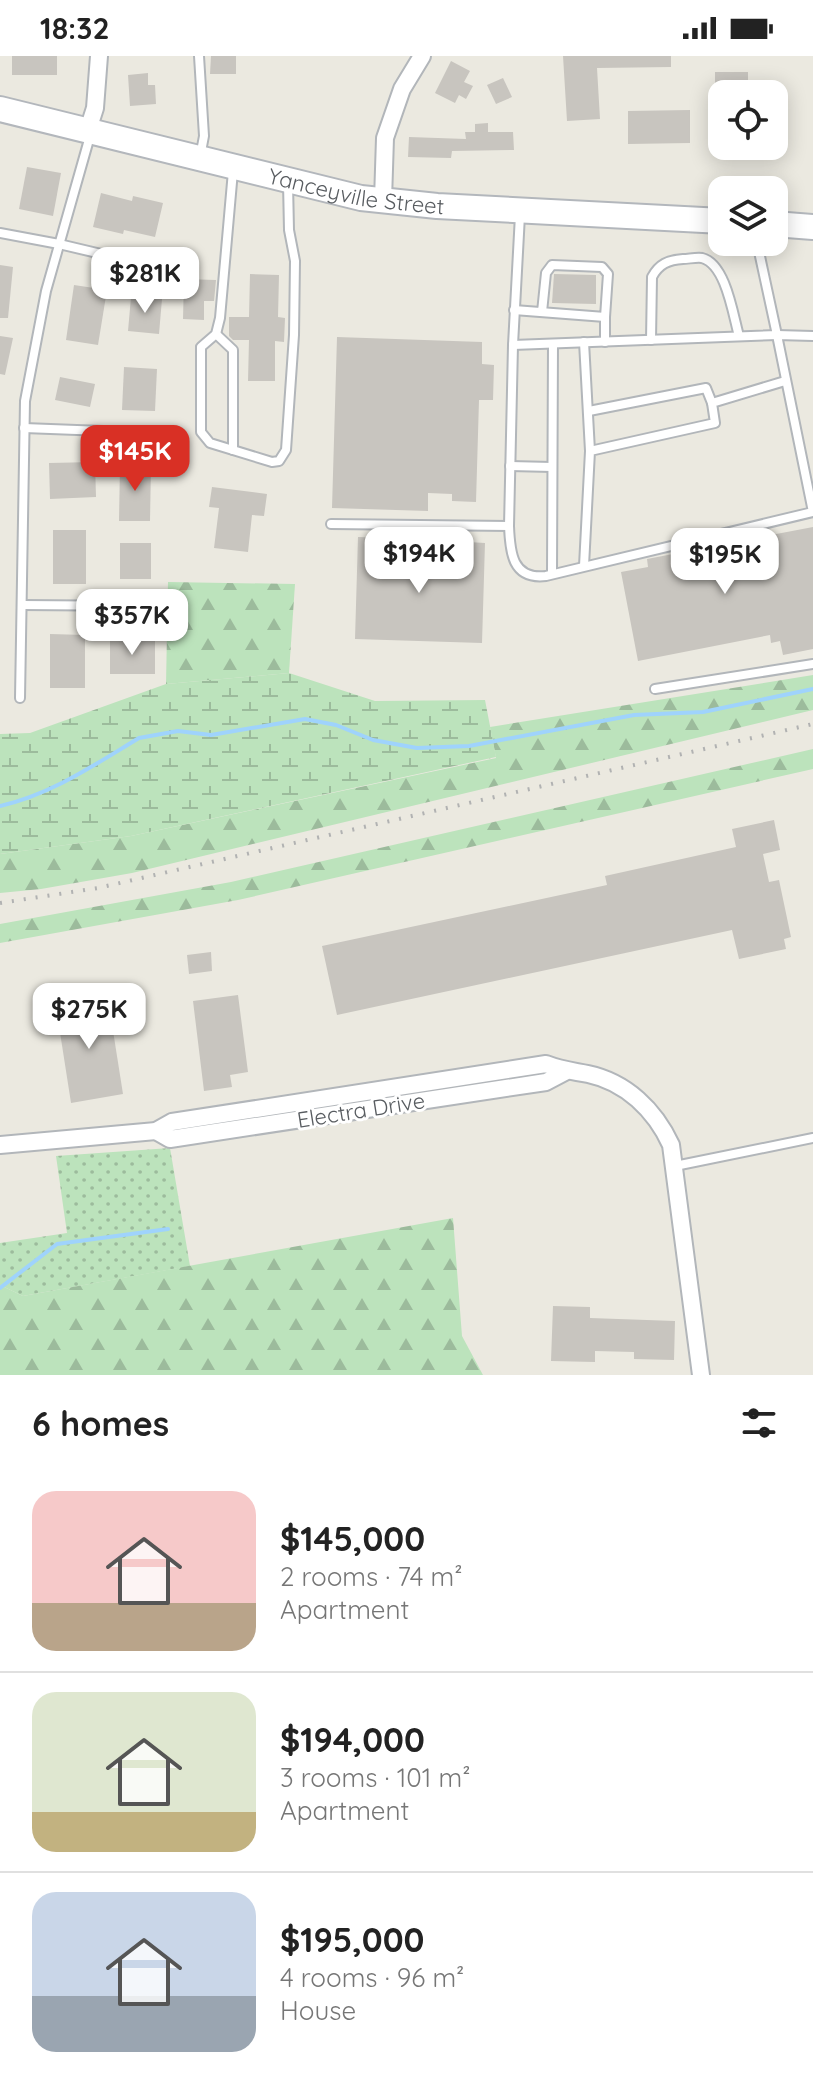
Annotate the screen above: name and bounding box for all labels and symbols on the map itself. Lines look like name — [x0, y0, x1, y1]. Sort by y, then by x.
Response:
street label: Yanceyville Street — [265, 162, 445, 220]
pin: $281K — [89, 247, 201, 315]
pin: $145K — [79, 425, 191, 493]
pin: $194K — [363, 527, 475, 595]
pin: $195K — [669, 528, 781, 596]
pin: $357K — [76, 589, 188, 657]
pin: $275K — [33, 983, 145, 1051]
street label: Electra Drive — [295, 1086, 427, 1134]

